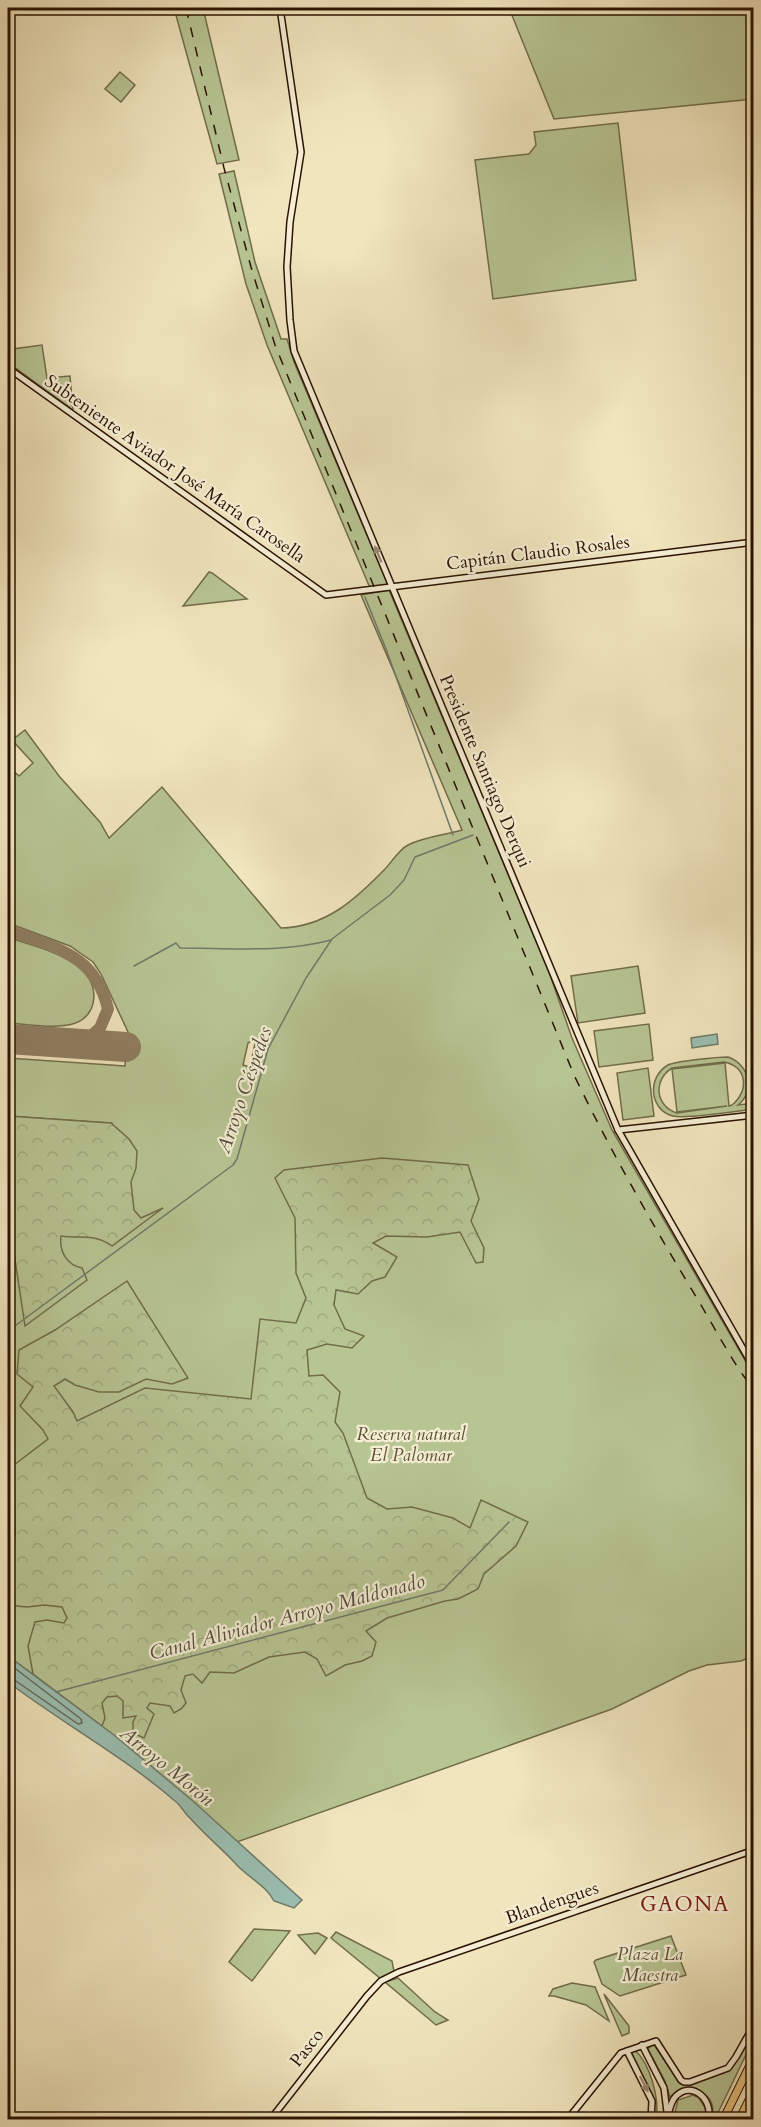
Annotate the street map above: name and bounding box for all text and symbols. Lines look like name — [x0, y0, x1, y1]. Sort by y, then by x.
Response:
street label: Subteniente Aviador José María Carosella — [40, 369, 311, 569]
street label: Capitán Claudio Rosales — [445, 529, 631, 577]
one-way arrow — [373, 544, 383, 562]
street label: Presidente Santiago Derqui — [433, 671, 537, 871]
water label: Arroyo Céspedes — [209, 1023, 278, 1158]
park label: Reserva natural El Palomar — [357, 1422, 467, 1468]
water label: Canal Aliviador Arroyo Maldonado — [146, 1567, 428, 1667]
water label: Arroyo Morón — [113, 1719, 220, 1812]
street label: Blandengues — [502, 1875, 602, 1931]
district label: GAONA — [640, 1890, 730, 1919]
park label: Plaza La Maestra — [617, 1942, 683, 1988]
street label: Pasco — [284, 2023, 330, 2072]
one-way arrow — [638, 2075, 648, 2093]

